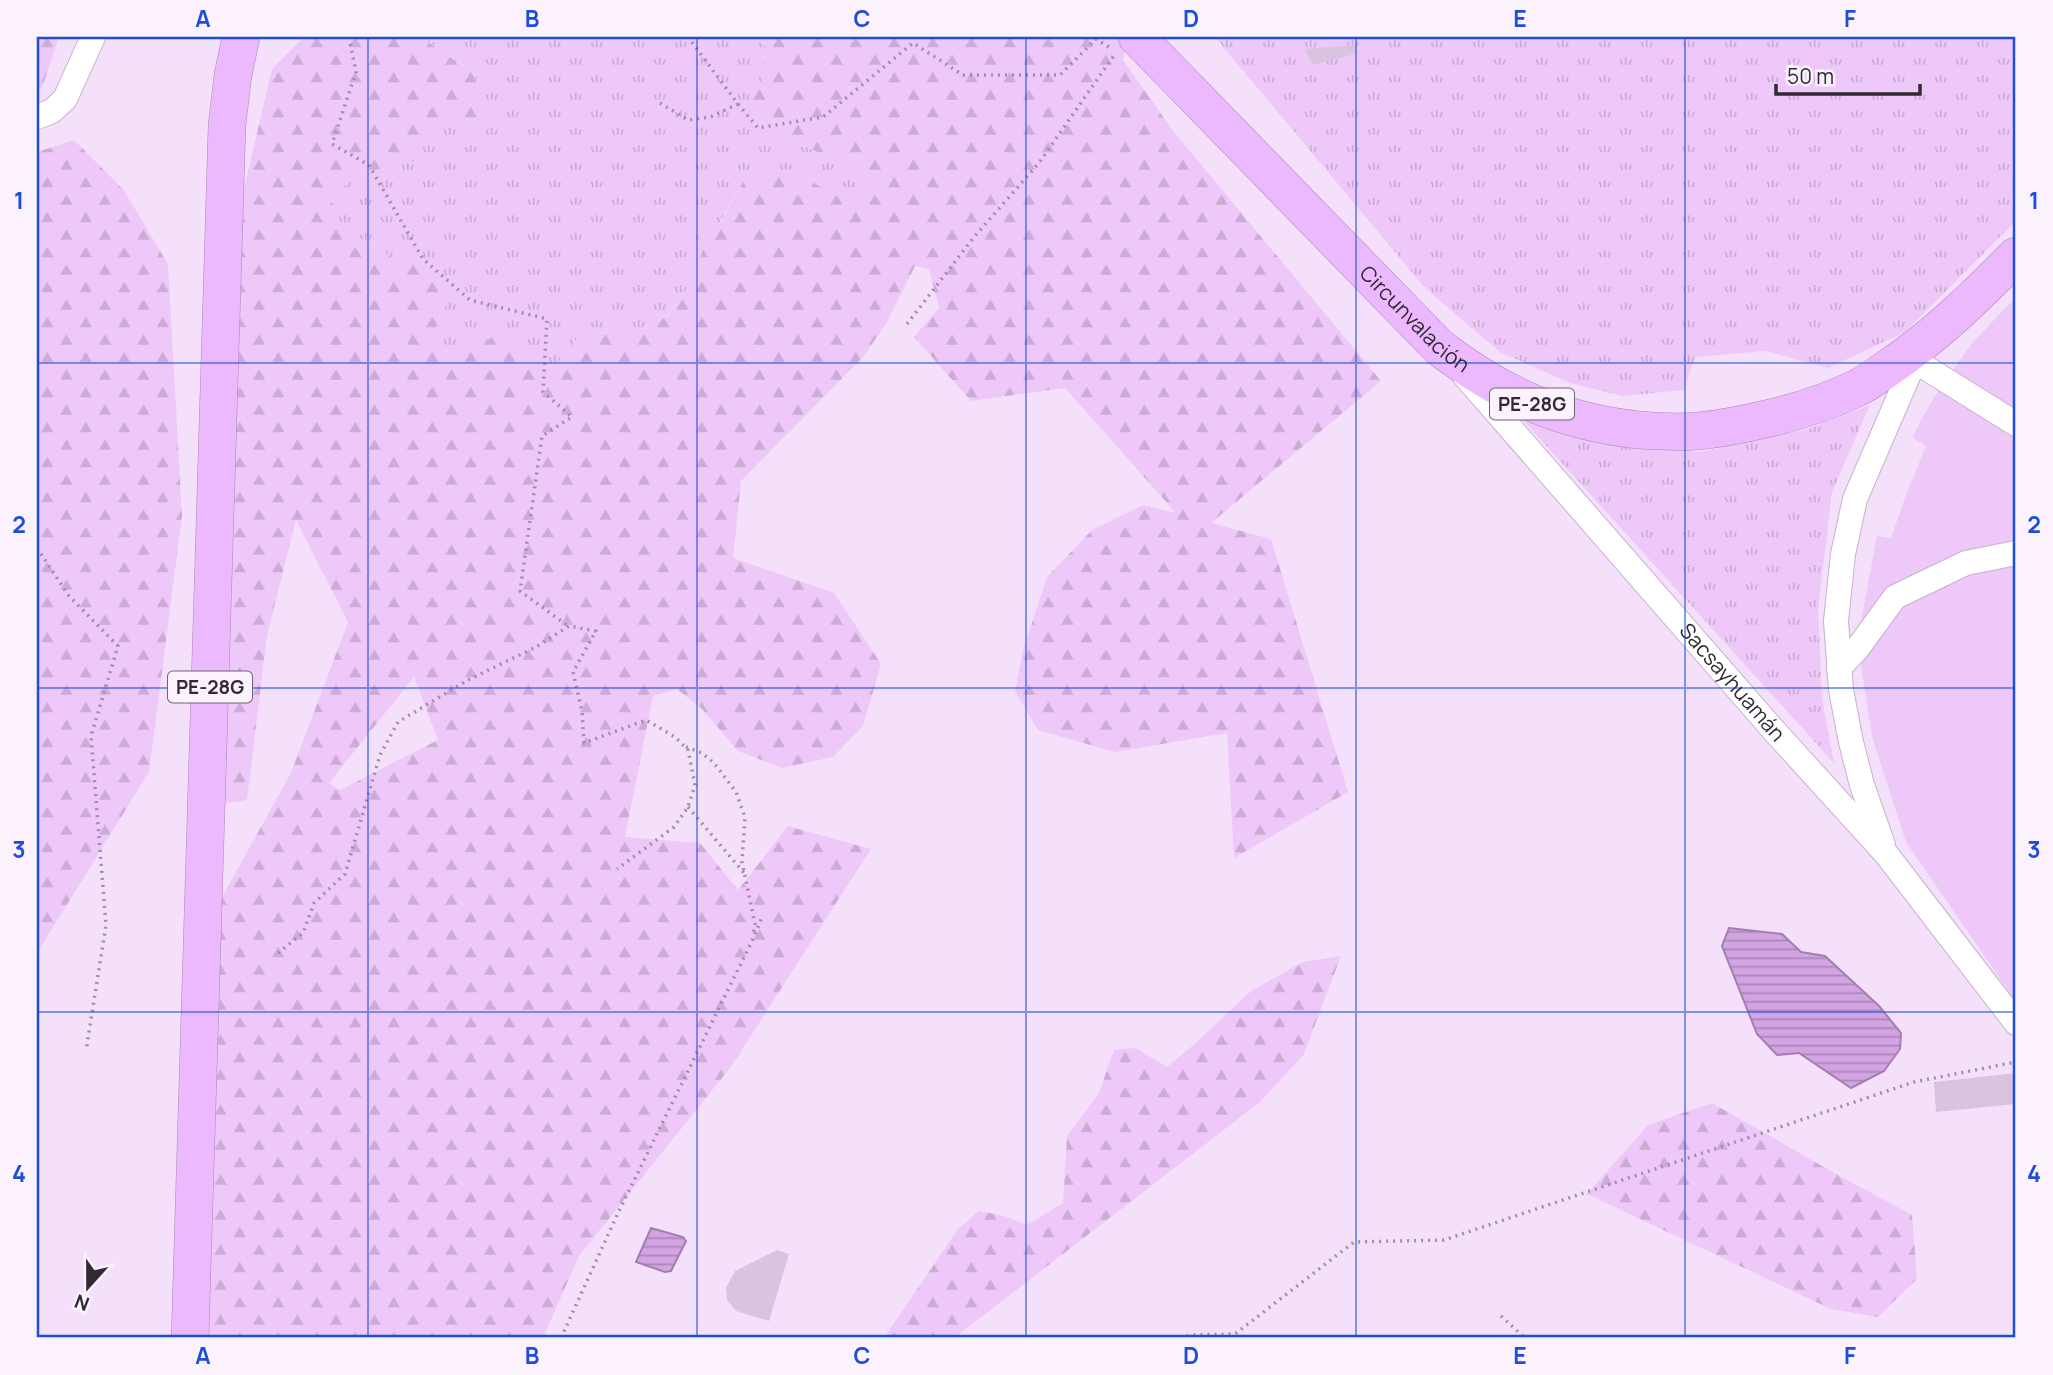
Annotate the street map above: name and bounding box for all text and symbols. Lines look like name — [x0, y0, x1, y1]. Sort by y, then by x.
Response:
text: A — [195, 2, 211, 34]
text: B — [525, 2, 539, 34]
text: C — [854, 2, 871, 34]
text: D — [1183, 2, 1199, 34]
text: E — [1513, 2, 1527, 34]
text: F — [1844, 2, 1856, 34]
scale bar — [1776, 52, 1920, 96]
text: 50 m — [1787, 62, 1834, 90]
text: 1 — [14, 184, 24, 216]
text: 1 — [2029, 184, 2039, 216]
street label: Circunvalación — [1354, 259, 1476, 378]
road number: PE-28G — [1490, 388, 1574, 420]
text: 2 — [12, 508, 26, 540]
text: 2 — [2027, 508, 2041, 540]
street label: Sacsayhuamán — [1674, 617, 1792, 747]
road number: PE-28G — [168, 672, 252, 702]
text: 3 — [12, 833, 26, 865]
text: 3 — [2027, 833, 2041, 865]
text: 4 — [12, 1157, 26, 1189]
text: 4 — [2027, 1157, 2041, 1189]
north arrow — [52, 1252, 122, 1322]
text: N — [71, 1288, 93, 1317]
text: A — [195, 1339, 211, 1371]
text: B — [525, 1339, 539, 1371]
text: C — [854, 1339, 871, 1371]
text: D — [1183, 1339, 1199, 1371]
text: E — [1513, 1339, 1527, 1371]
text: F — [1844, 1339, 1856, 1371]

